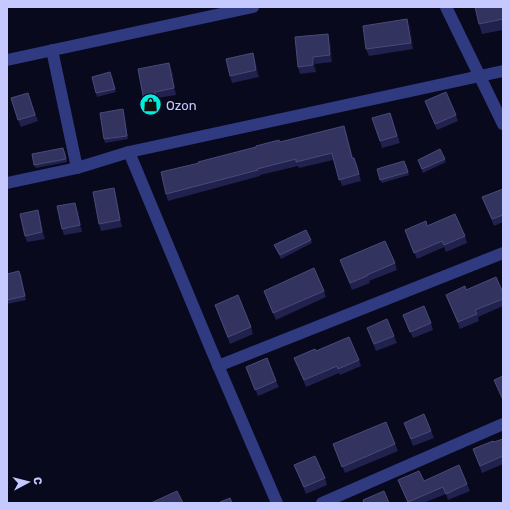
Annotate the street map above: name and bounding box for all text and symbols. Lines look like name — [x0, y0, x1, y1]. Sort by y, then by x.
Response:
shop icon: Ozon — [138, 92, 164, 118]
place label: Ozon — [166, 98, 197, 113]
north arrow — [8, 462, 48, 502]
text: С — [31, 476, 44, 486]

